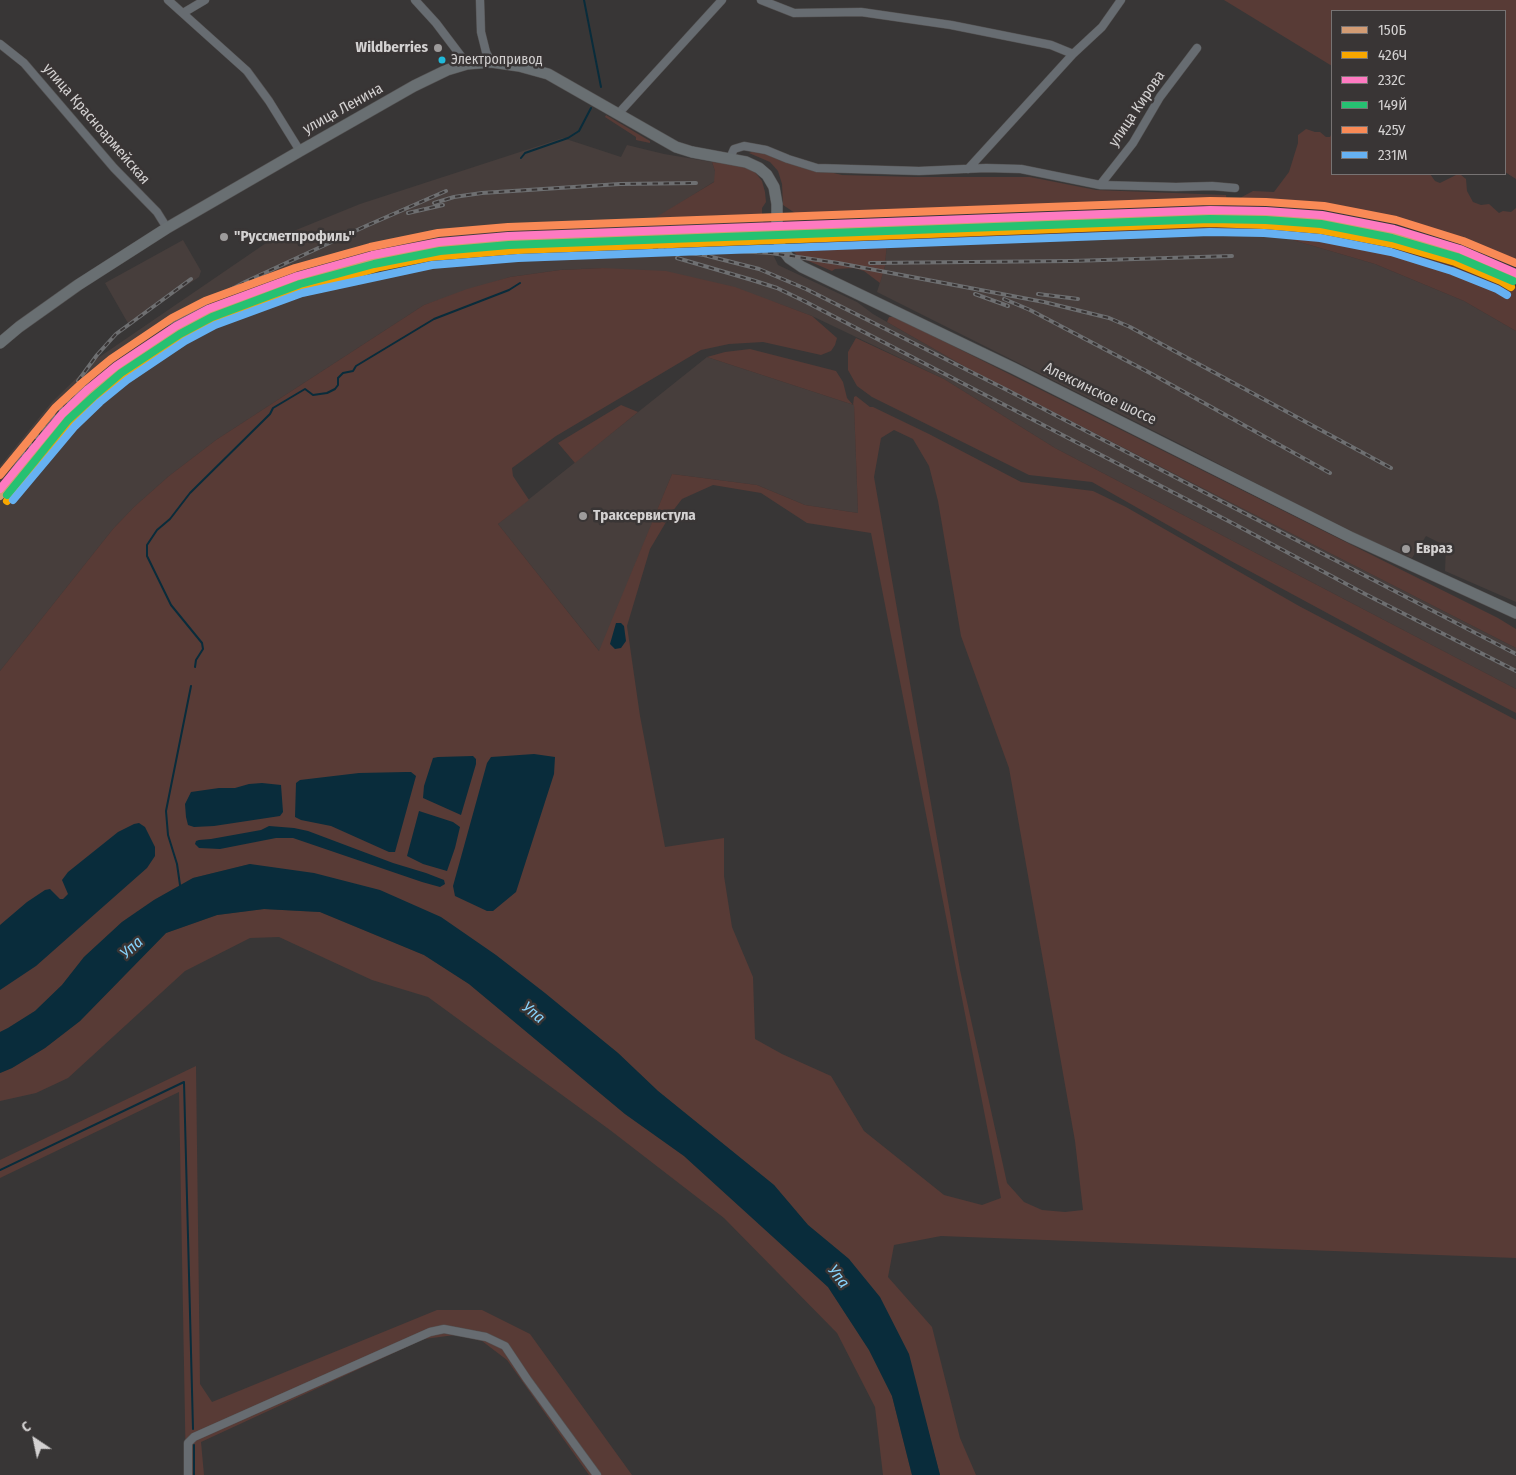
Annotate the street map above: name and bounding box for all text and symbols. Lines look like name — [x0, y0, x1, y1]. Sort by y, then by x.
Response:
legend — [1331, 10, 1506, 175]
text: 150Б — [1378, 21, 1406, 39]
place label: Wildberries — [356, 39, 428, 57]
marker: Wildberries — [432, 42, 444, 54]
text: 426Ч — [1378, 46, 1407, 64]
place label: Электропривод — [451, 52, 542, 68]
marker: Электропривод — [437, 55, 447, 65]
street label: улица Красноармейская — [39, 60, 153, 188]
street label: улица Кирова — [1105, 68, 1169, 150]
text: 232C — [1378, 71, 1405, 89]
street label: улица Ленина — [300, 80, 386, 138]
text: 149Й — [1378, 96, 1407, 114]
text: 425У — [1378, 121, 1405, 139]
text: 231М — [1378, 146, 1408, 164]
place label: "Руссметпрофиль" — [234, 228, 355, 246]
marker: "Руссметпрофиль" — [218, 231, 230, 243]
street label: Алексинское шоссе — [1041, 359, 1159, 429]
place label: Траксервистула — [593, 507, 696, 525]
marker: Траксервистула — [577, 510, 589, 522]
place label: Евраз — [1416, 540, 1453, 558]
marker: Евраз — [1400, 543, 1412, 555]
water label: Упа — [117, 933, 147, 963]
water label: Упа — [518, 998, 548, 1028]
water label: Упа — [823, 1262, 853, 1292]
north arrow — [10, 1415, 60, 1465]
text: С — [19, 1418, 34, 1436]

